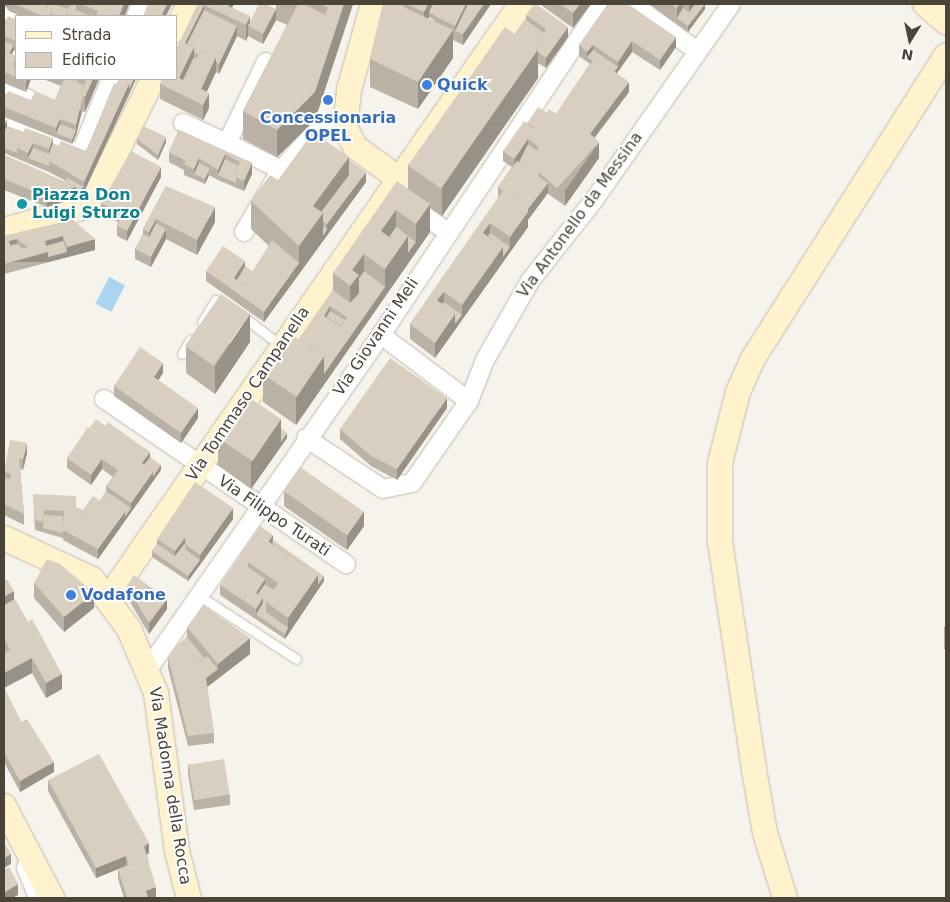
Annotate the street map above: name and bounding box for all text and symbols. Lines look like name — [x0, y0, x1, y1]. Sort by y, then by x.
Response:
legend — [15, 15, 178, 80]
north arrow — [885, 15, 935, 65]
text: Strada — [62, 26, 111, 44]
text: N — [900, 46, 915, 64]
text: Edificio — [62, 51, 116, 69]
place label: Quick — [437, 75, 488, 95]
marker: Quick — [421, 79, 433, 91]
marker: Concessionaria OPEL — [322, 94, 334, 106]
place label: Concessionaria OPEL — [260, 108, 396, 146]
street label: Via Antonello da Messina — [513, 128, 647, 302]
place label: Piazza Don Luigi Sturzo — [32, 185, 140, 223]
marker: Piazza Don Luigi Sturzo — [16, 198, 28, 210]
street label: Via Giovanni Meli — [329, 274, 423, 400]
street label: Via Tommaso Campanella — [182, 303, 314, 485]
street label: Via Filippo Turati — [214, 471, 334, 561]
place label: Vodafone — [81, 585, 166, 605]
marker: Vodafone — [65, 589, 77, 601]
street label: Via Madonna della Rocca — [145, 686, 195, 886]

